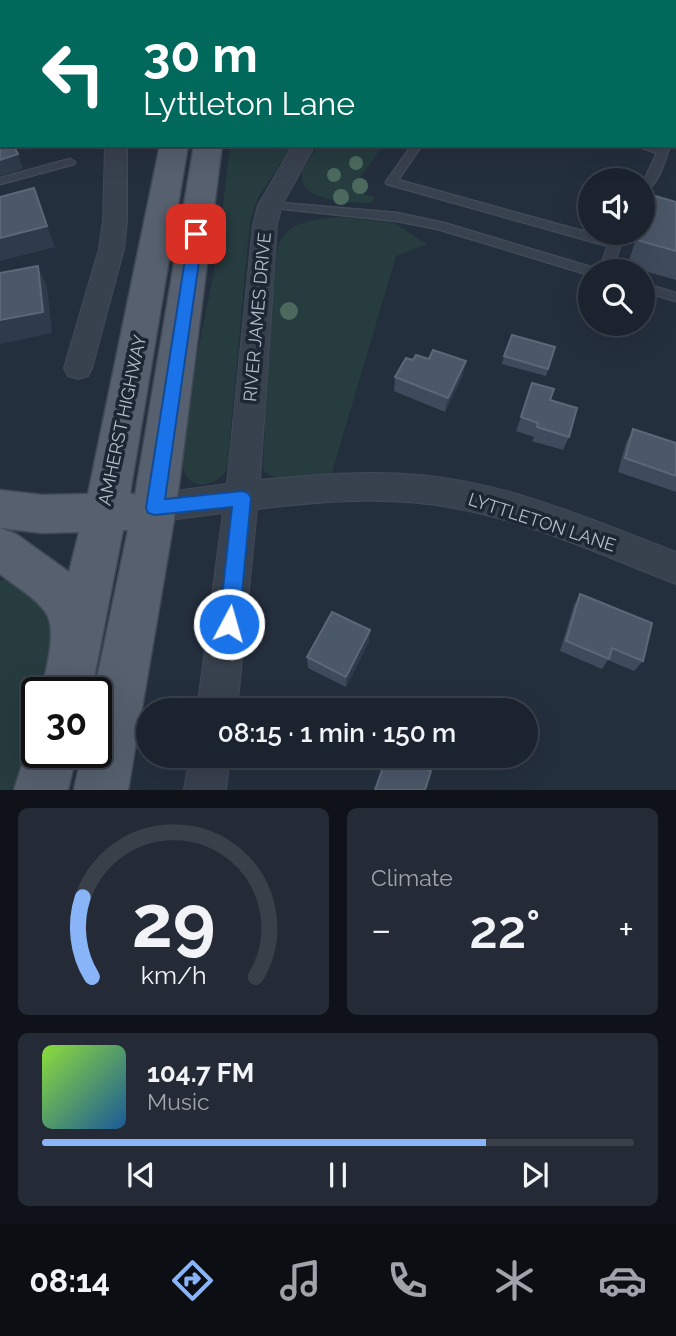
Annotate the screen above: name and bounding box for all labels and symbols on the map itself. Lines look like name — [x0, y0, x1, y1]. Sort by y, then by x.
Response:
pin — [166, 204, 226, 264]
street label: RIVER JAMES DRIVE — [239, 231, 275, 403]
street label: AMHERST HIGHWAY — [94, 332, 150, 507]
street label: LYTTLETON LANE — [466, 488, 618, 556]
position arrow — [192, 587, 266, 661]
speed limit sign: 30 — [21, 677, 112, 768]

